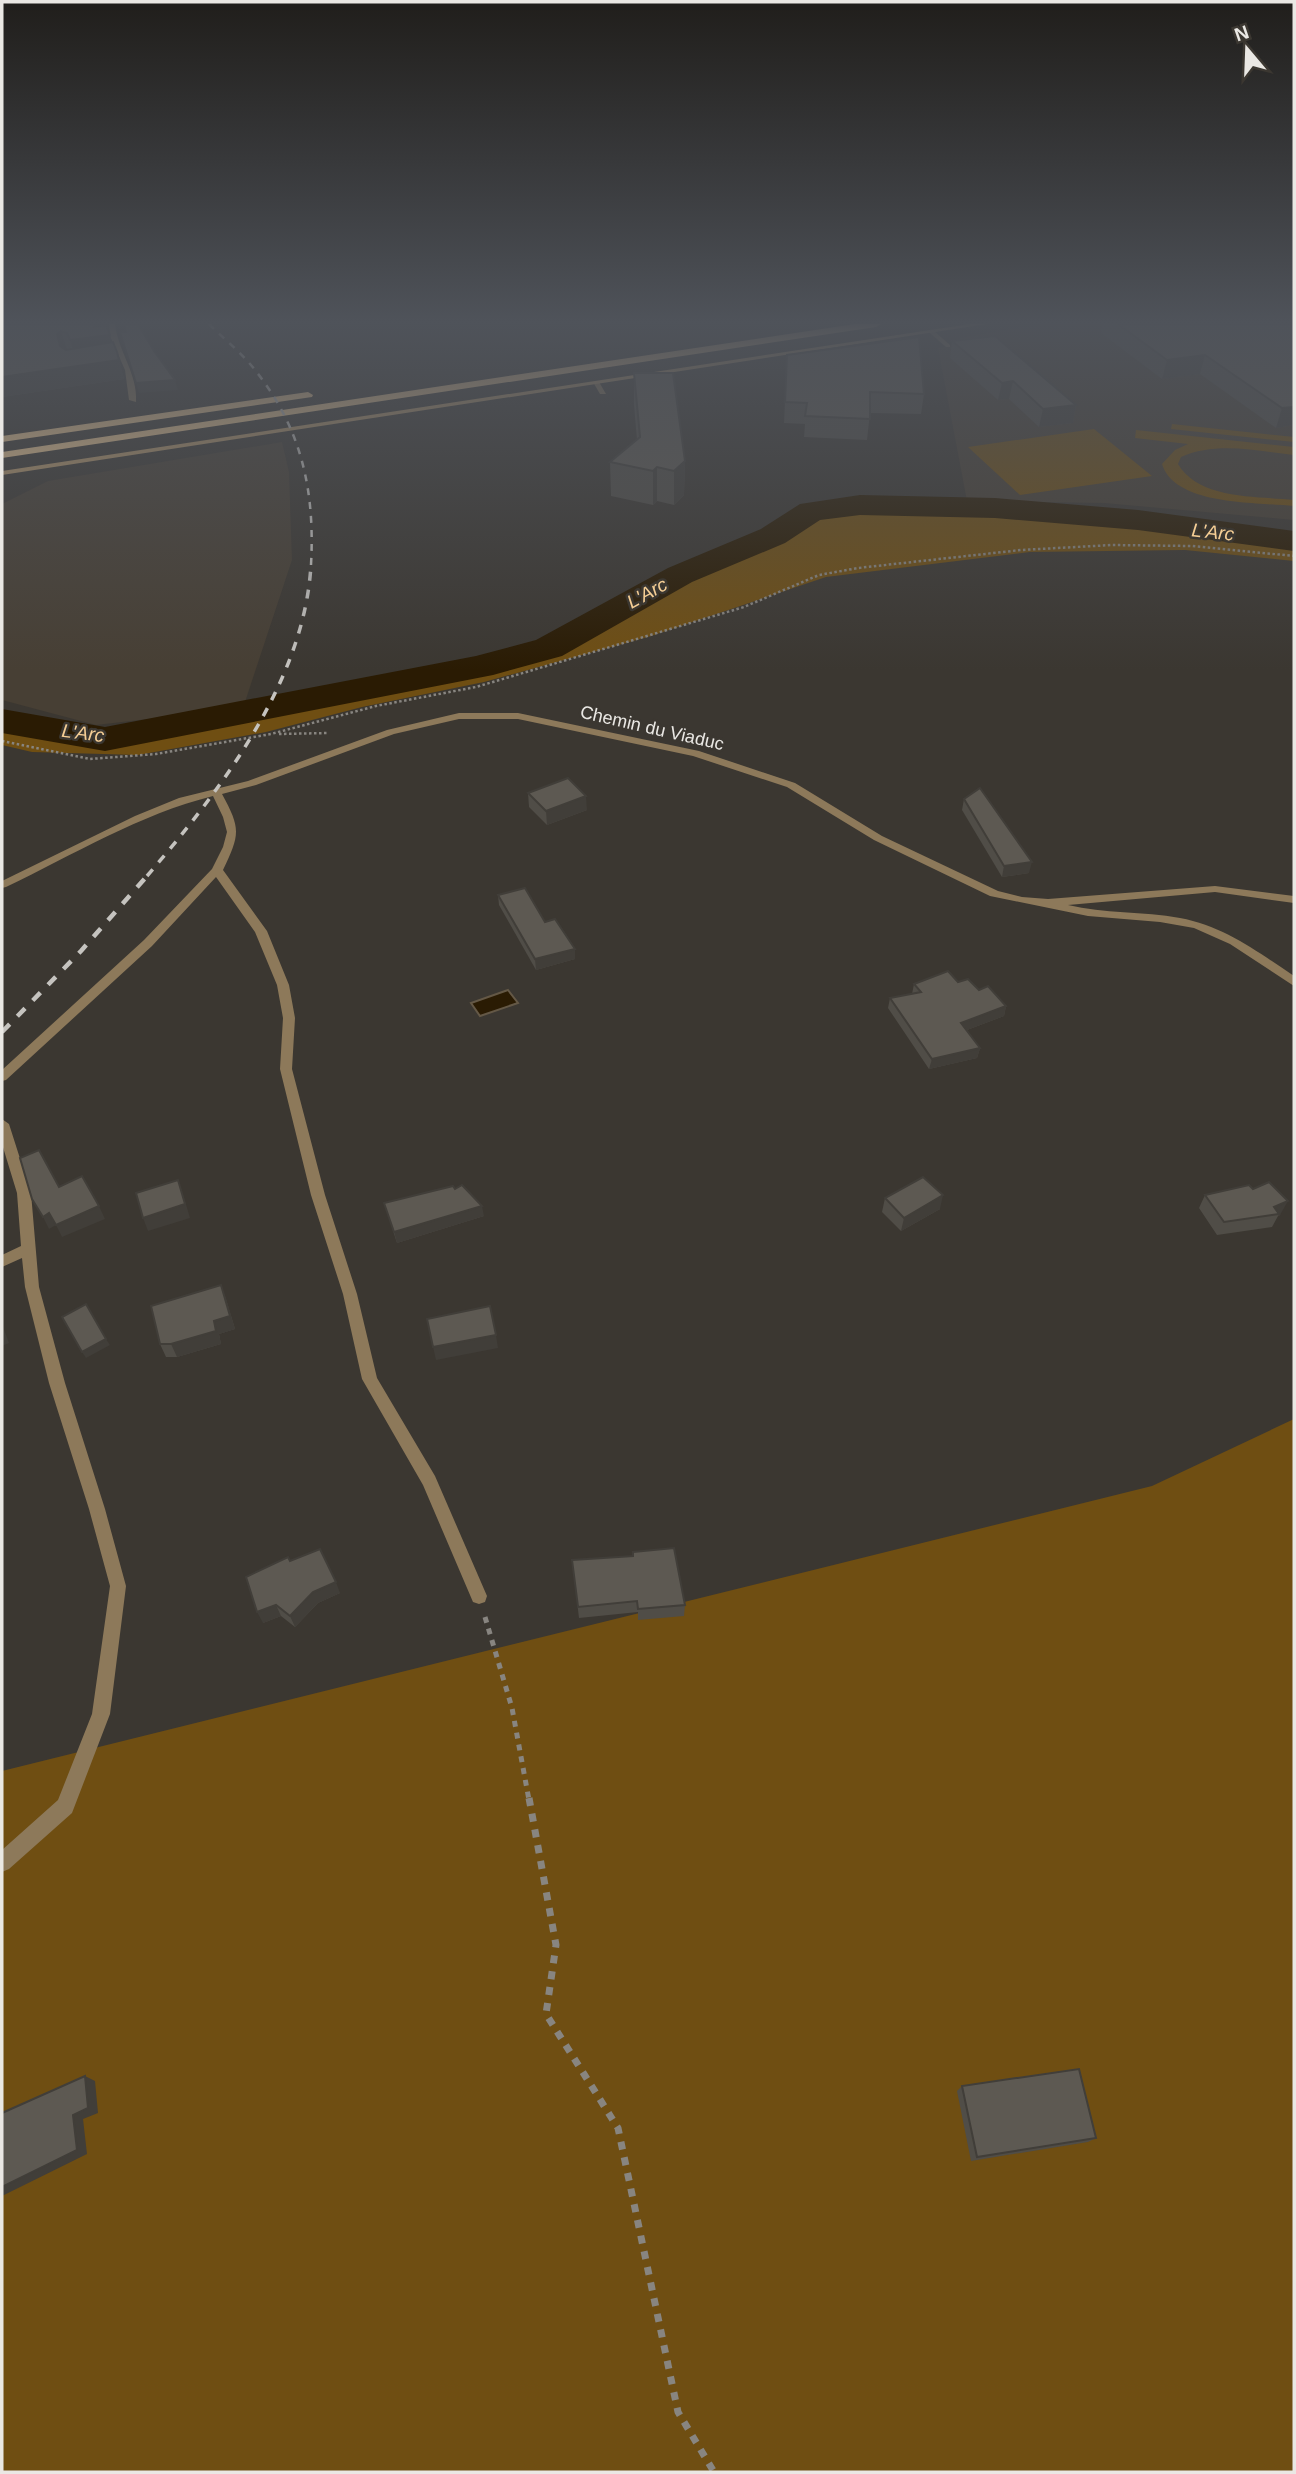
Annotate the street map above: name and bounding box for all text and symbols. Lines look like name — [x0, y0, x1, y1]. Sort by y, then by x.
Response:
north arrow — [1212, 14, 1282, 84]
text: N — [1232, 21, 1252, 46]
water label: L'Arc — [1191, 519, 1236, 545]
water label: L'Arc — [623, 573, 671, 613]
street label: Chemin du Viaduc — [578, 702, 726, 754]
water label: L'Arc — [61, 720, 106, 746]

